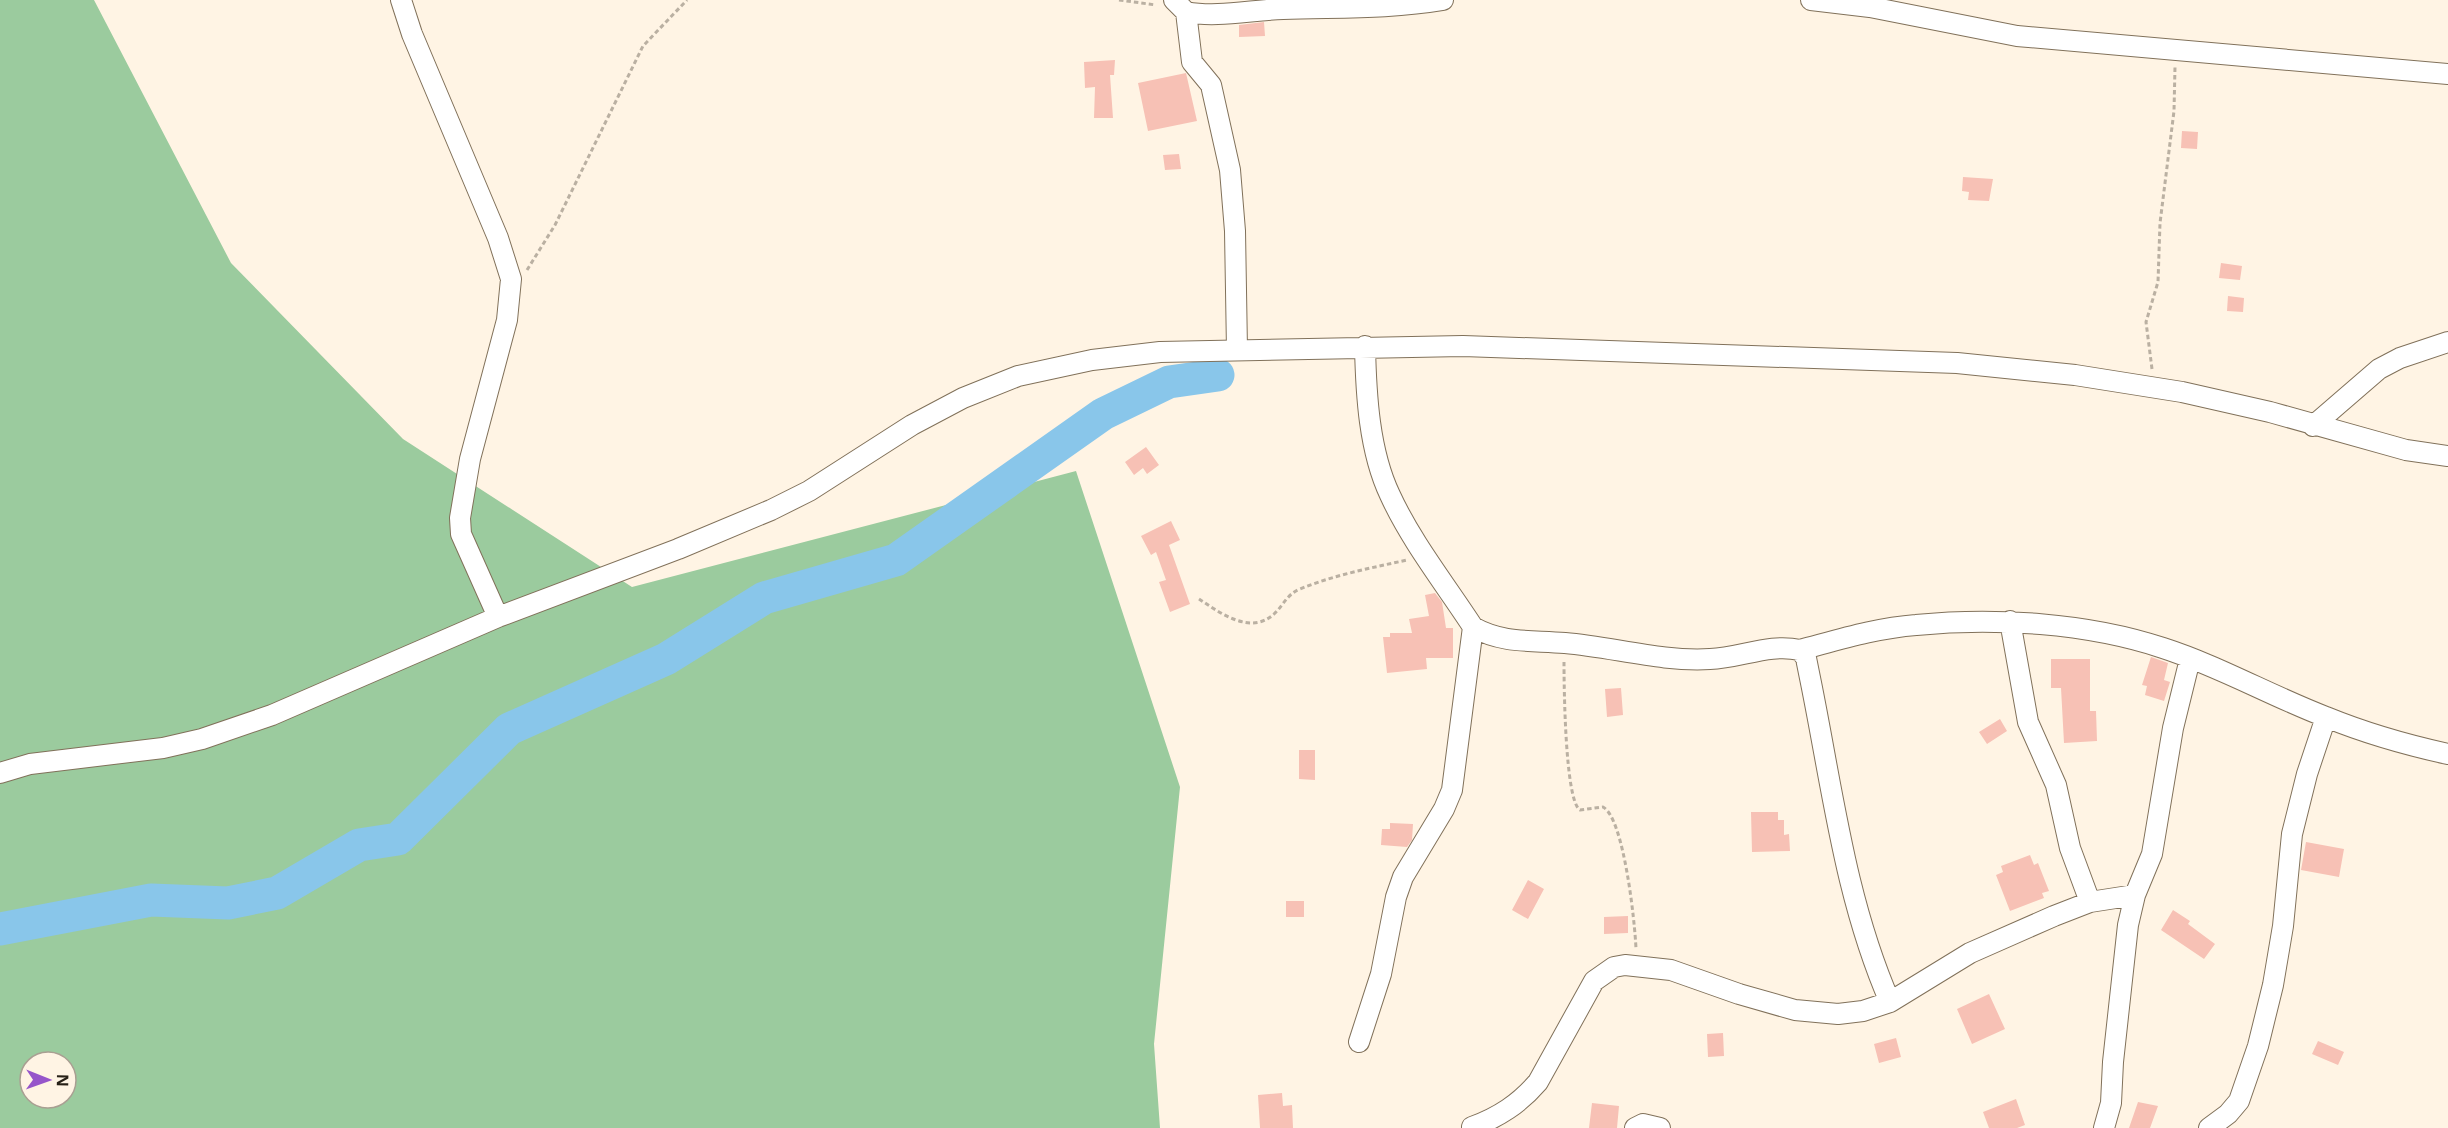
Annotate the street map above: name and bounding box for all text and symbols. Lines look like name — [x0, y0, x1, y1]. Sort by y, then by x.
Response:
north arrow — [18, 1050, 78, 1110]
text: N — [52, 1074, 74, 1087]

